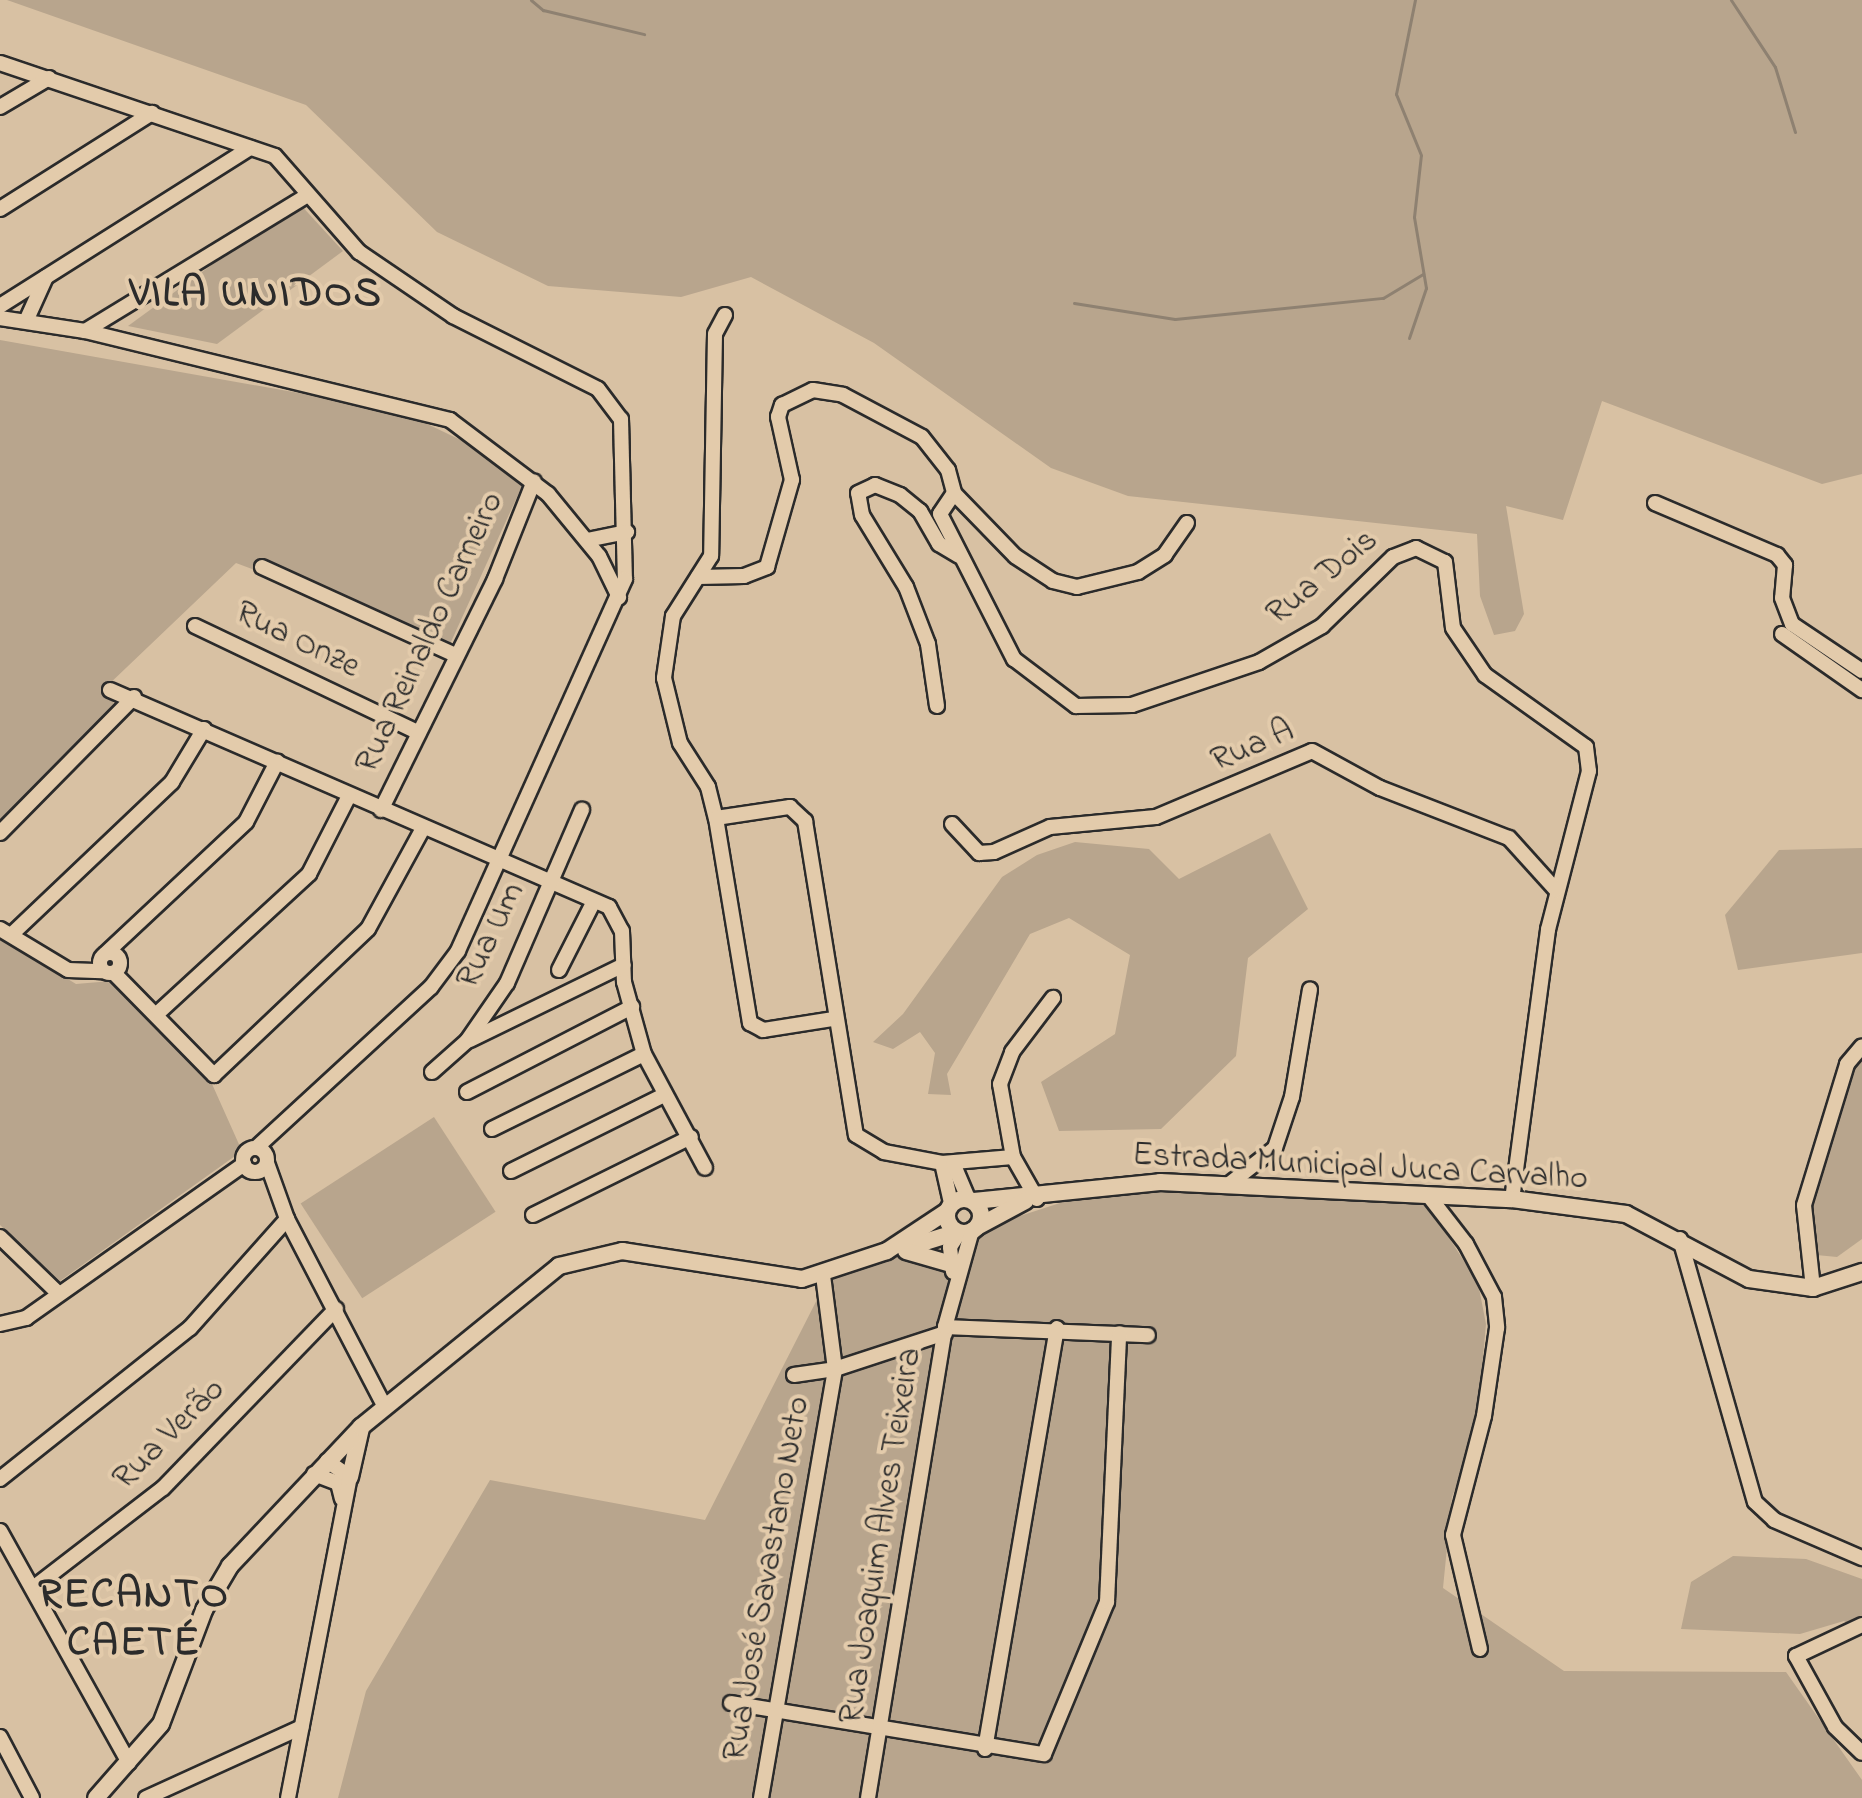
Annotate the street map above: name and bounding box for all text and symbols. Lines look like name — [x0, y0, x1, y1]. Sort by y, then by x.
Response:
district label: VILA UNIDOS — [129, 270, 383, 320]
street label: Rua Reinaldo Carneiro — [348, 486, 514, 780]
street label: Rua Dois — [1259, 521, 1387, 635]
street label: Rua Onze — [228, 593, 366, 689]
street label: Rua A — [1205, 711, 1301, 783]
street label: Rua Um — [449, 876, 535, 996]
street label: Estrada Municipal Juca Carvalho — [1131, 1136, 1589, 1200]
street label: Rua Joaquim Alves Teixeira — [832, 1345, 932, 1727]
street label: Rua Verão — [105, 1370, 235, 1500]
street label: Rua José Savastano Neto — [716, 1394, 820, 1764]
district label: RECANTO CAETÉ — [38, 1571, 230, 1670]

